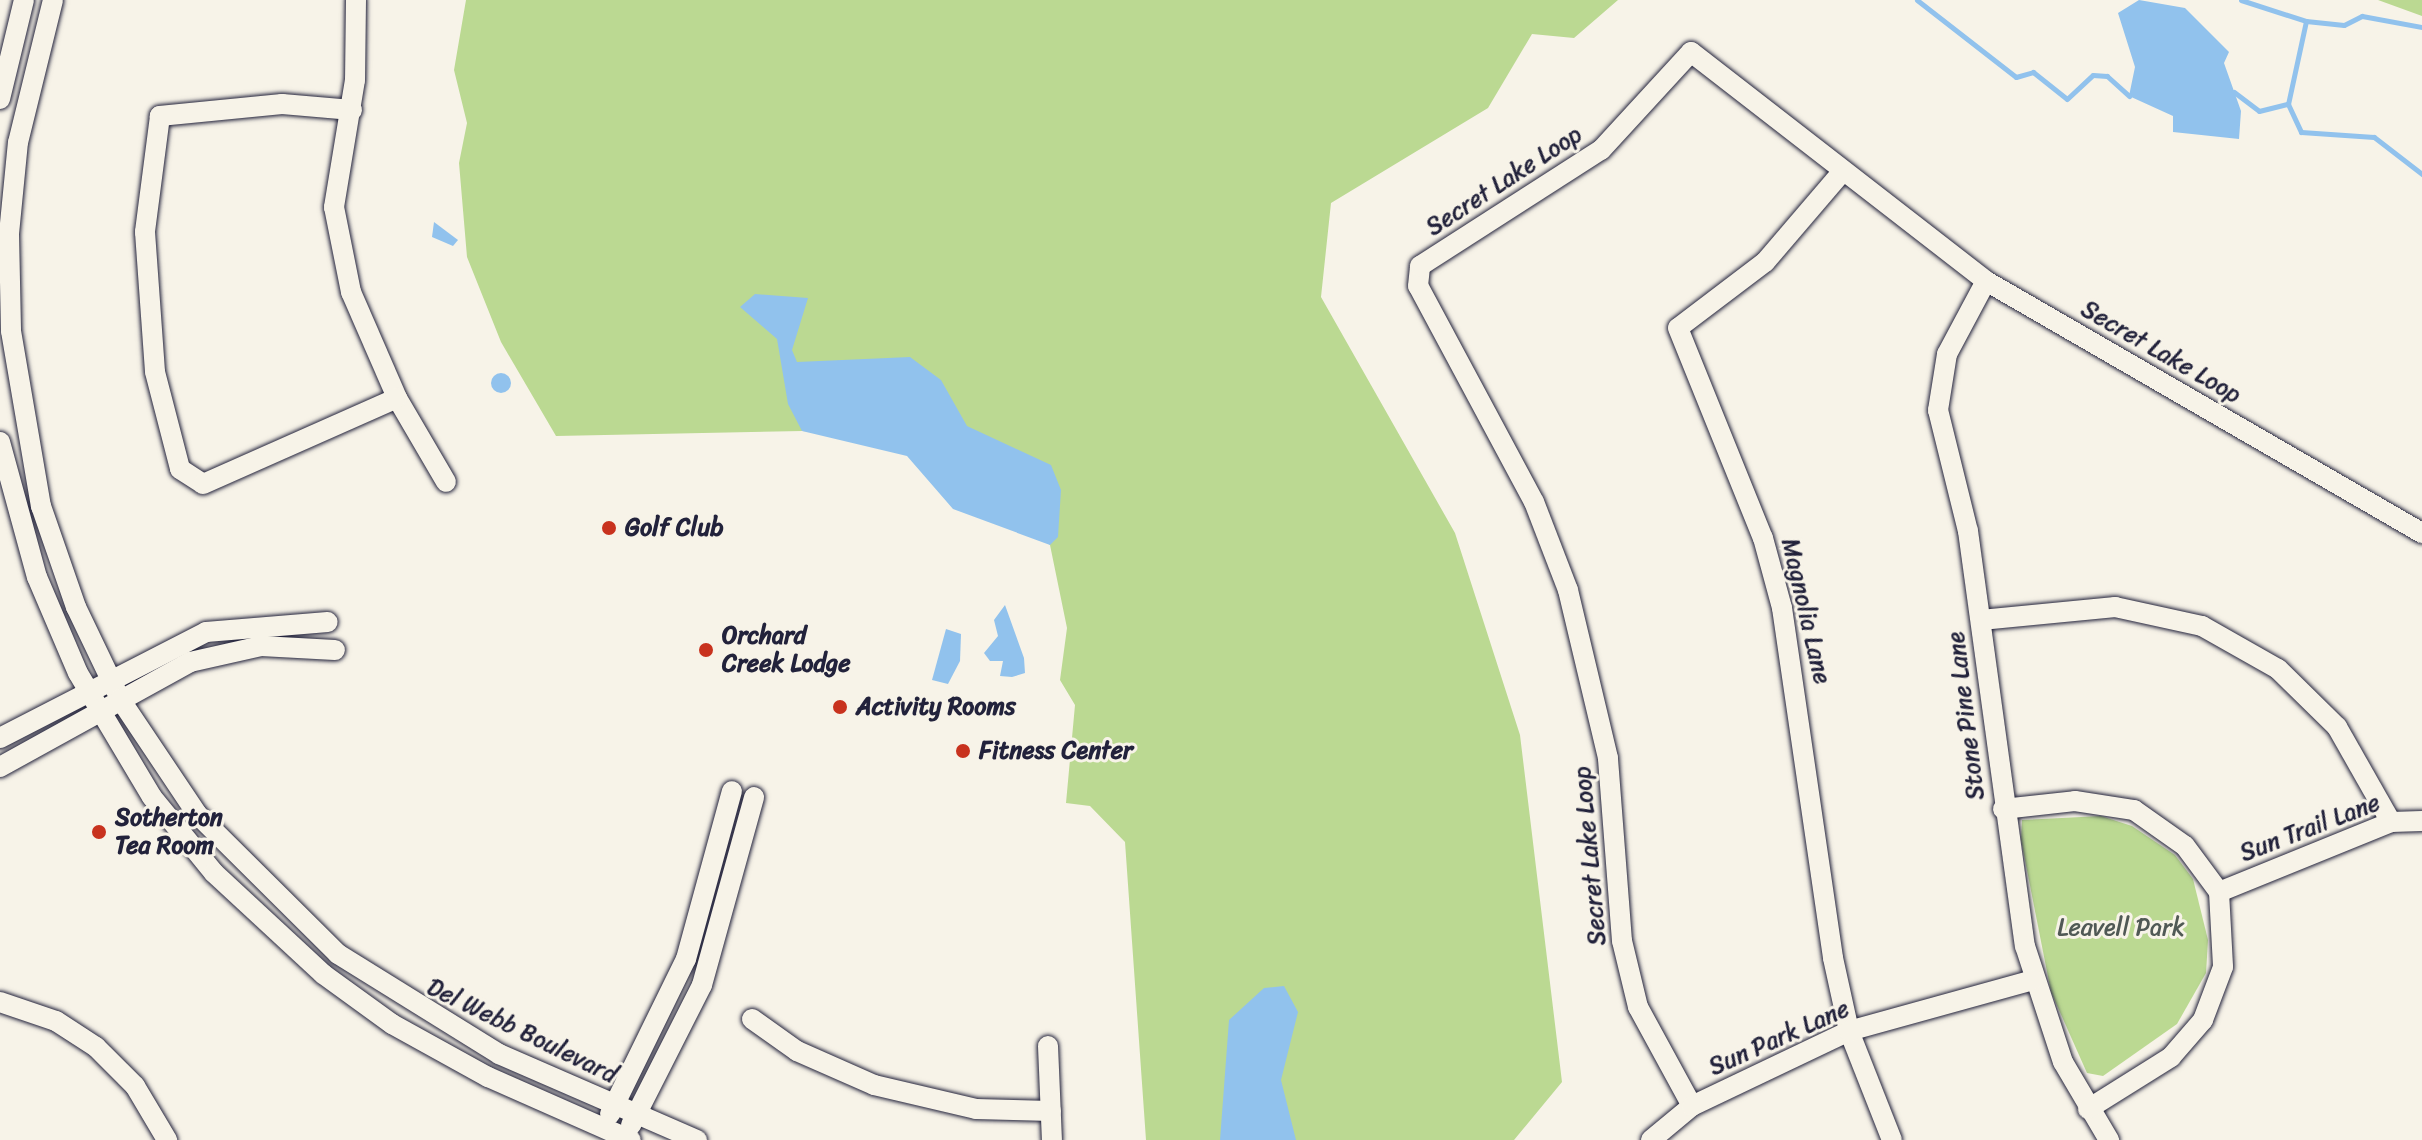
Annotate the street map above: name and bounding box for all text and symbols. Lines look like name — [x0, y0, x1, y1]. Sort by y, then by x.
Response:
street label: Secret Lake Loop — [1421, 120, 1587, 242]
street label: Secret Lake Loop — [2076, 295, 2246, 409]
place label: Golf Club — [625, 514, 723, 542]
marker: Golf Club — [600, 519, 618, 537]
street label: Magnolia Lane — [1775, 535, 1837, 687]
place label: Orchard Creek Lodge — [722, 622, 851, 678]
street label: Stone Pine Lane — [1941, 630, 1991, 802]
marker: Orchard Creek Lodge — [697, 641, 715, 659]
place label: Activity Rooms — [856, 693, 1016, 721]
marker: Activity Rooms — [831, 698, 849, 716]
place label: Fitness Center — [979, 737, 1134, 765]
marker: Fitness Center — [954, 742, 972, 760]
street label: Secret Lake Loop — [1568, 765, 1612, 947]
street label: Sun Trail Lane — [2236, 788, 2384, 868]
place label: Sotherton Tea Room — [115, 804, 223, 860]
marker: Sotherton Tea Room — [90, 823, 108, 841]
park label: Leavell Park — [2057, 914, 2185, 942]
street label: Del Webb Boulevard — [423, 973, 621, 1089]
street label: Sun Park Lane — [1704, 994, 1854, 1082]

